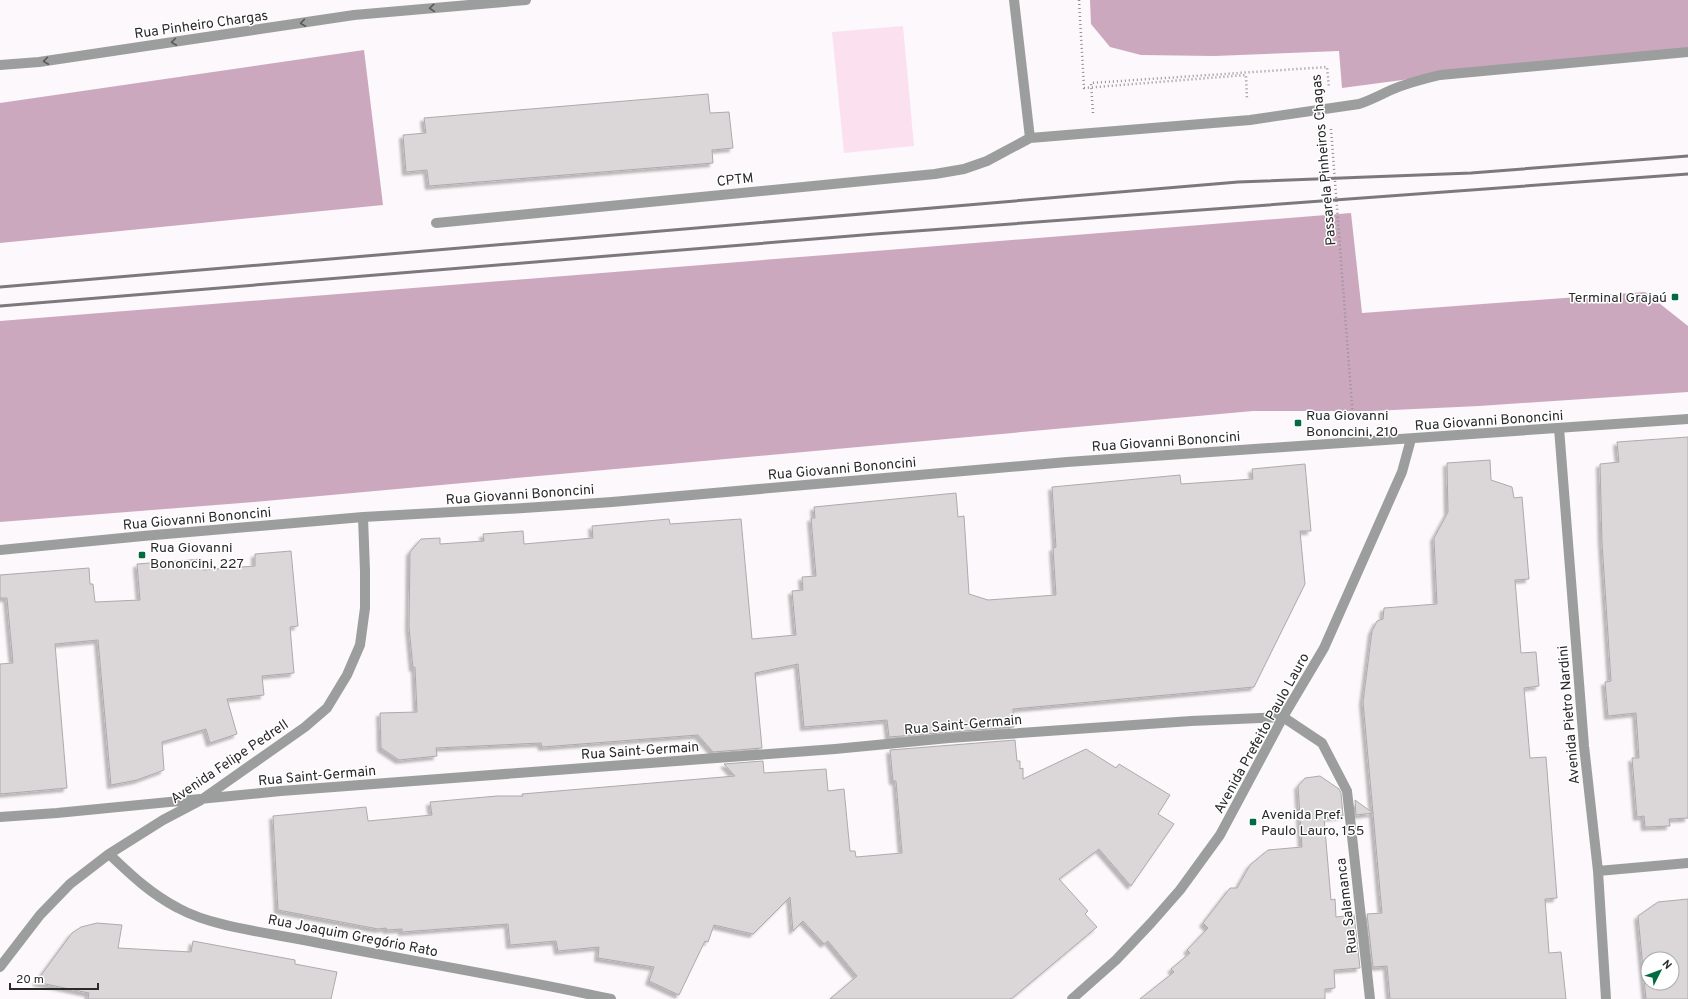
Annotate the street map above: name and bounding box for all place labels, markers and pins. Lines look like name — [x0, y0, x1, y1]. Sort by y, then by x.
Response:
place label: Terminal Grajaú — [1568, 290, 1667, 307]
marker: Terminal Grajaú — [1670, 292, 1680, 302]
place label: Rua Giovanni Bononcini, 210 — [1306, 408, 1398, 441]
marker: Rua Giovanni Bononcini, 210 — [1293, 418, 1303, 428]
place label: Rua Giovanni Bononcini, 227 — [150, 540, 244, 573]
marker: Rua Giovanni Bononcini, 227 — [137, 550, 147, 560]
place label: Avenida Pref. Paulo Lauro, 155 — [1261, 807, 1364, 840]
marker: Avenida Pref. Paulo Lauro, 155 — [1248, 817, 1258, 827]

